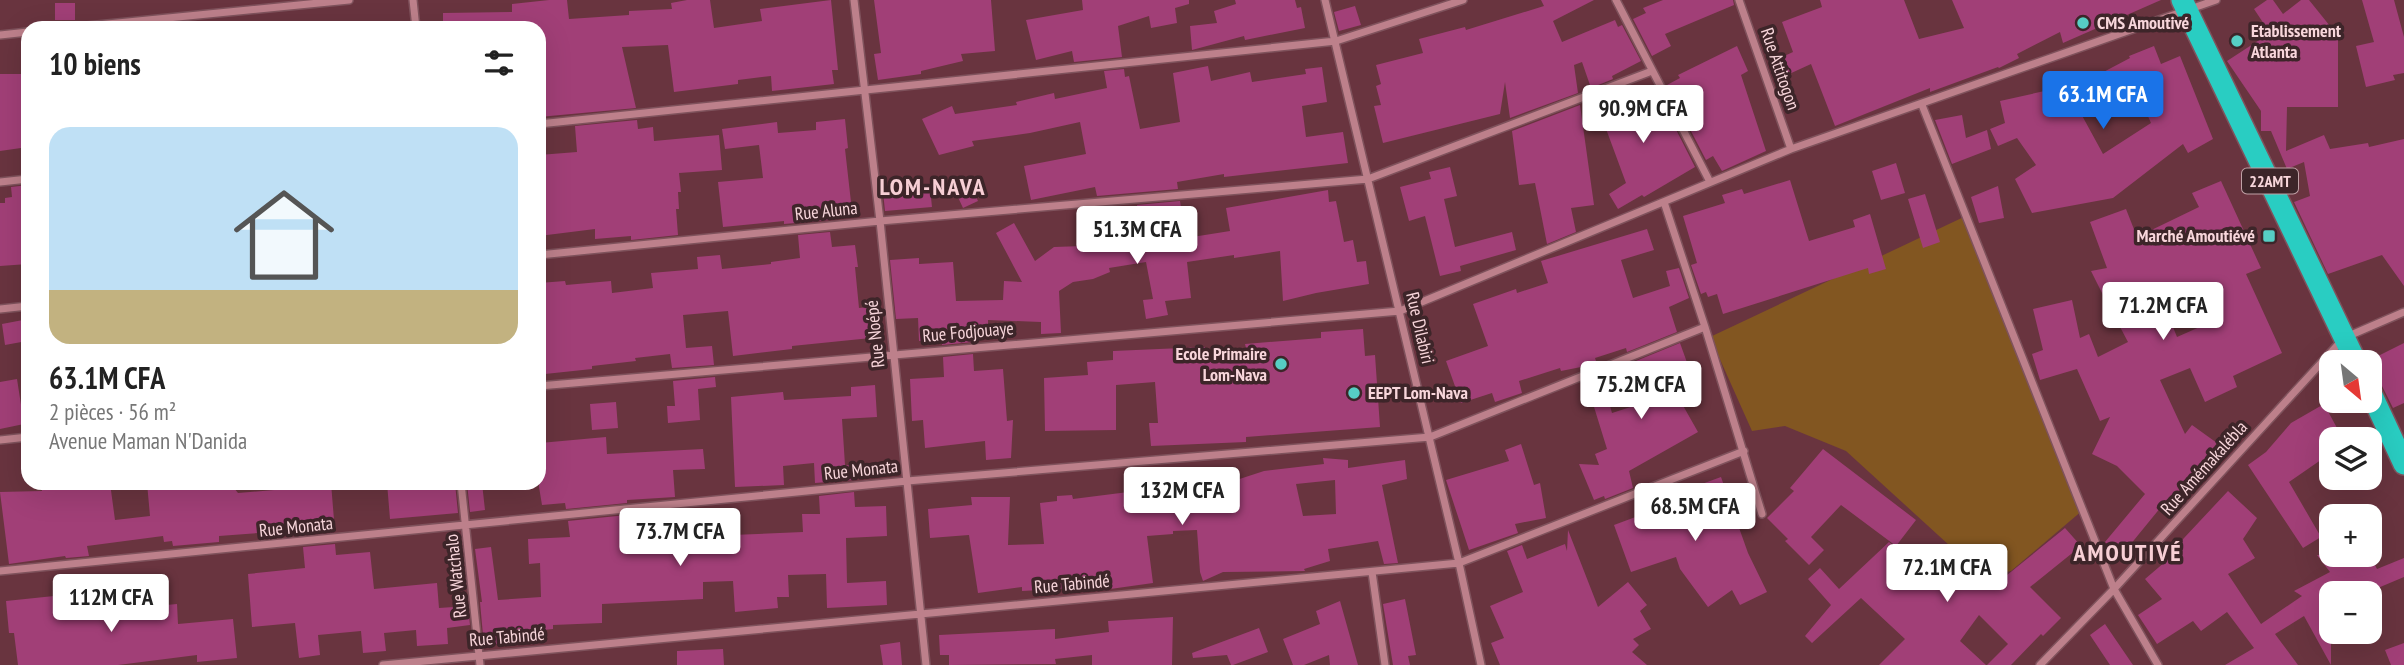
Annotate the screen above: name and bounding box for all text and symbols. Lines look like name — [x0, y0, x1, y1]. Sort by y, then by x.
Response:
place label: CMS Amoutivé — [2097, 11, 2190, 34]
marker: CMS Amoutivé — [2075, 15, 2091, 31]
place label: Etablissement Atlanta — [2250, 19, 2342, 63]
street label: Rue Attitogon — [1756, 25, 1805, 113]
marker: Etablissement Atlanta — [2229, 33, 2245, 49]
text: 10 biens — [49, 44, 141, 83]
icon: filters — [480, 44, 518, 82]
pin: 63.1M CFA — [2023, 72, 2183, 131]
text: 63.1M CFA — [2058, 79, 2148, 108]
pin: 90.9M CFA — [1563, 86, 1723, 145]
text: 90.9M CFA — [1598, 93, 1688, 122]
road number: 22AMT — [2242, 168, 2298, 194]
district label: LOM-NAVA — [880, 171, 986, 202]
icon: home — [221, 172, 347, 298]
street label: Rue Aluna — [793, 196, 858, 225]
pin: 51.3M CFA — [1057, 206, 1217, 266]
text: 51.3M CFA — [1092, 214, 1182, 243]
place label: Marché Amoutiévé — [2137, 224, 2255, 247]
marker: Marché Amoutiévé — [2261, 228, 2277, 244]
pin: 71.2M CFA — [2083, 282, 2243, 342]
street label: Rue Dilabiri — [1401, 290, 1440, 366]
text: 71.2M CFA — [2118, 290, 2208, 319]
street label: Rue Noépé — [860, 299, 889, 369]
street label: Rue Fodjouaye — [921, 316, 1015, 347]
place label: Ecole Primaire Lom-Nava — [1176, 342, 1267, 386]
north arrow — [2319, 350, 2382, 413]
map controls — [2319, 350, 2382, 644]
marker: Ecole Primaire Lom-Nava — [1273, 356, 1289, 372]
text: 63.1M CFA — [49, 358, 165, 397]
pin: 75.2M CFA — [1561, 362, 1721, 421]
text: 75.2M CFA — [1596, 369, 1686, 398]
place label: EEPT Lom-Nava — [1368, 381, 1468, 404]
marker: EEPT Lom-Nava — [1346, 385, 1362, 401]
text: 2 pièces · 56 m² — [49, 397, 176, 426]
street label: Rue Amémakalébla — [2155, 416, 2252, 520]
text: Avenue Maman N'Danida — [49, 426, 247, 455]
button: layers — [2319, 427, 2382, 490]
street label: Rue Monata — [823, 454, 899, 485]
pin: 132M CFA — [1110, 468, 1254, 527]
text: 132M CFA — [1140, 475, 1224, 504]
pin: 68.5M CFA — [1615, 484, 1775, 543]
text: 68.5M CFA — [1650, 491, 1740, 520]
button: + — [2319, 504, 2382, 567]
pin: 73.7M CFA — [600, 508, 760, 568]
street label: Rue Monata — [258, 511, 334, 542]
text: 73.7M CFA — [635, 516, 725, 545]
street label: Rue Watchalo — [440, 533, 471, 619]
district label: AMOUTIVÉ — [2072, 537, 2183, 568]
pin: 72.1M CFA — [1867, 544, 2027, 604]
text: 72.1M CFA — [1902, 552, 1992, 581]
street label: Rue Tabindé — [1033, 569, 1111, 598]
pin: 112M CFA — [39, 574, 183, 634]
button: − — [2319, 581, 2382, 644]
text: 112M CFA — [69, 582, 153, 611]
street label: Rue Tabindé — [468, 622, 546, 651]

